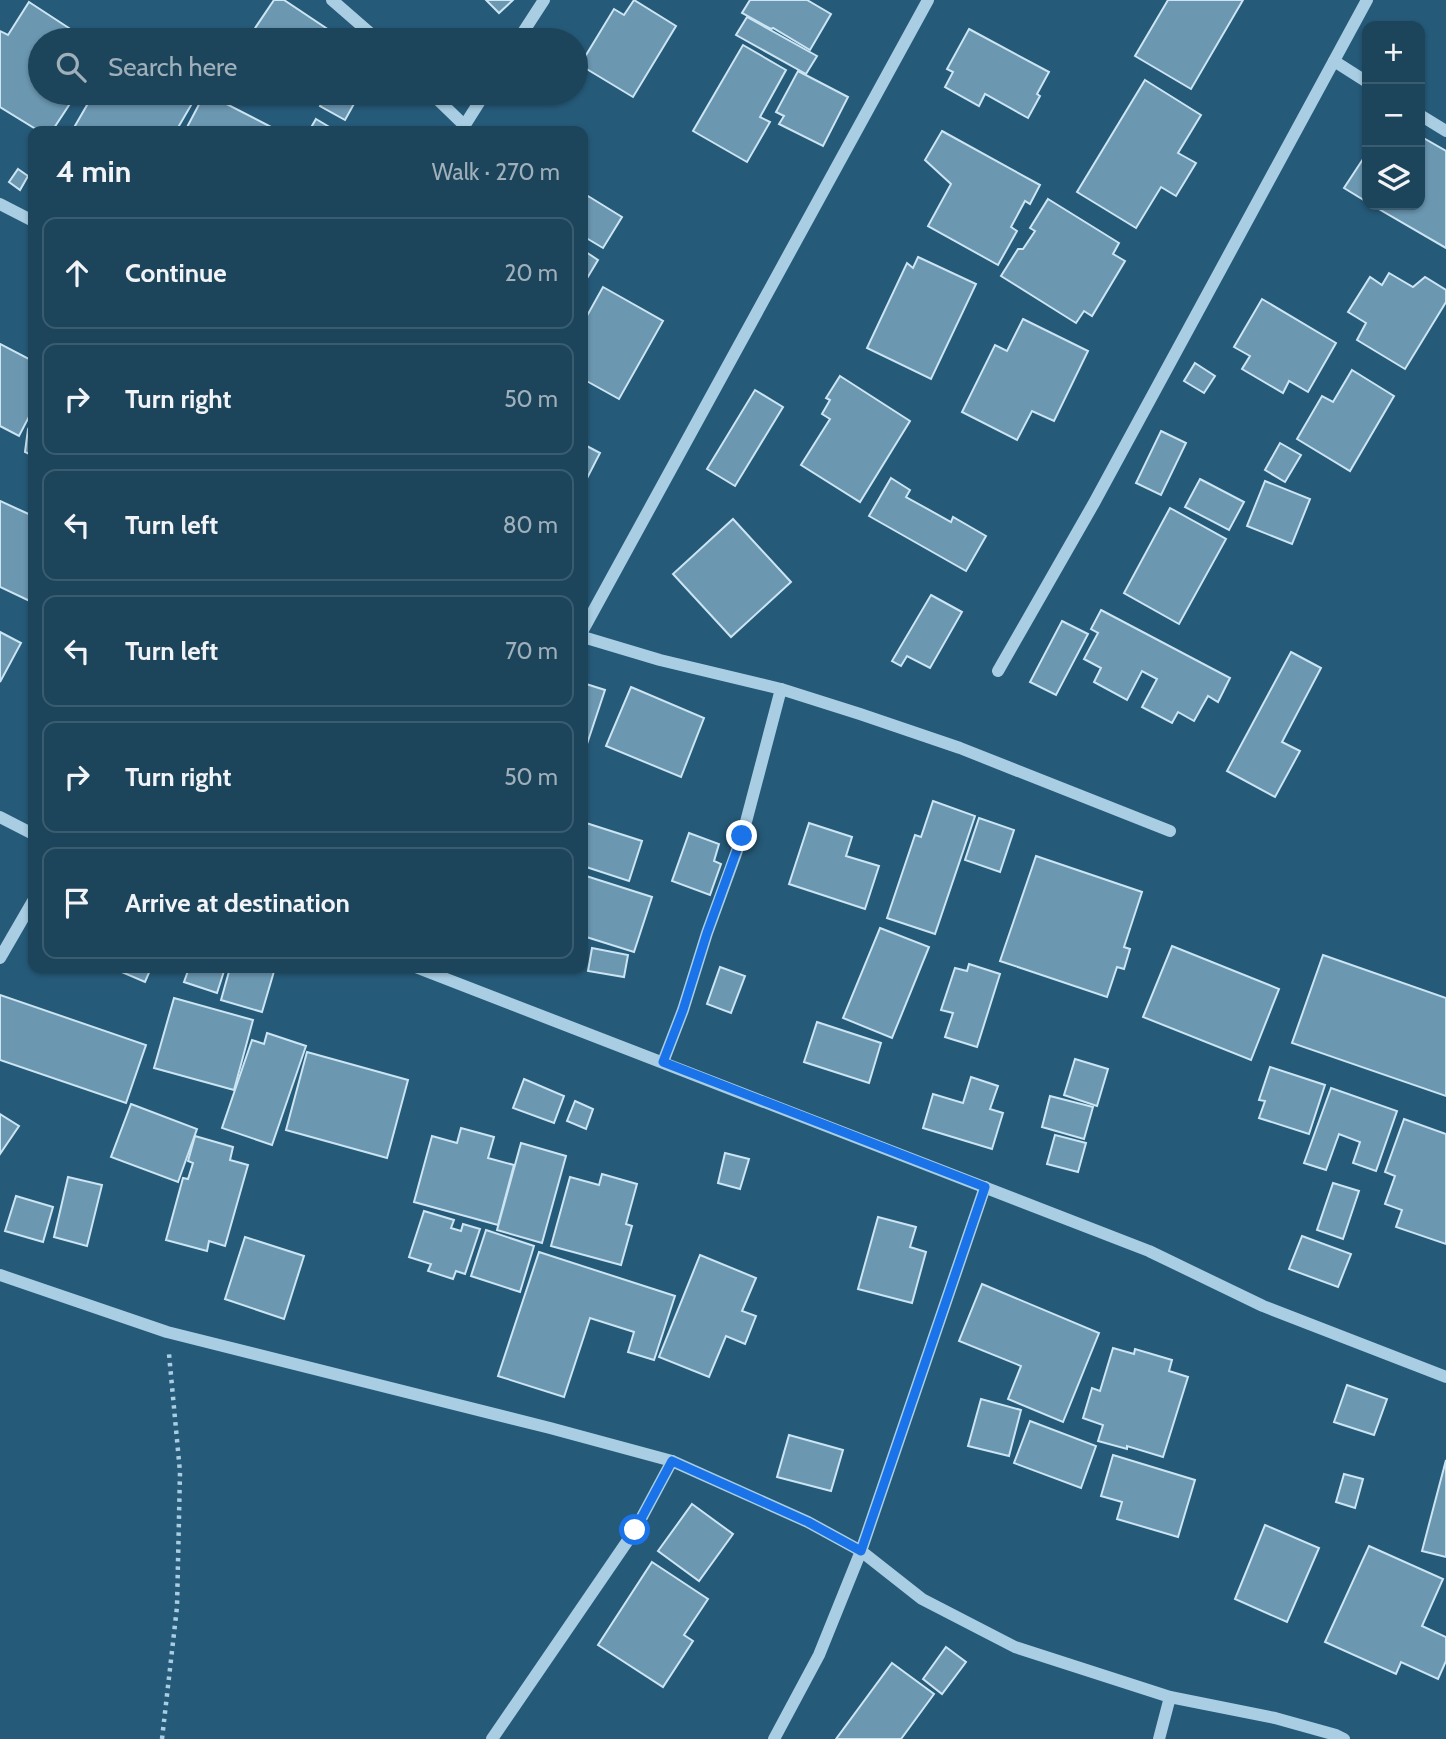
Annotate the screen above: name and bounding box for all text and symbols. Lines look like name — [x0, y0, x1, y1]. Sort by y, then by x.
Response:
map controls — [1362, 21, 1425, 210]
button: + — [1362, 21, 1425, 84]
search box — [28, 28, 588, 105]
icon: search — [52, 48, 90, 86]
text: Search here — [108, 51, 237, 83]
button: − — [1362, 84, 1425, 147]
button: layers — [1362, 147, 1425, 210]
text: 4 min — [56, 153, 131, 190]
text: Walk · 270 m — [432, 158, 560, 186]
icon: ahead — [58, 254, 96, 292]
text: Continue — [125, 257, 227, 289]
text: 20 m — [505, 259, 558, 287]
icon: right — [58, 380, 96, 418]
text: Turn right — [125, 383, 231, 415]
text: 50 m — [504, 385, 558, 413]
icon: left — [58, 506, 96, 544]
text: Turn left — [125, 509, 218, 541]
text: 80 m — [503, 511, 558, 539]
icon: left — [58, 632, 96, 670]
text: Turn left — [125, 635, 218, 667]
text: 70 m — [505, 637, 558, 665]
icon: right — [58, 758, 96, 796]
text: Turn right — [125, 761, 231, 793]
text: 50 m — [504, 763, 558, 791]
route end — [726, 820, 757, 851]
icon: arrive — [58, 884, 96, 922]
text: Arrive at destination — [125, 887, 350, 919]
route start — [619, 1514, 650, 1545]

